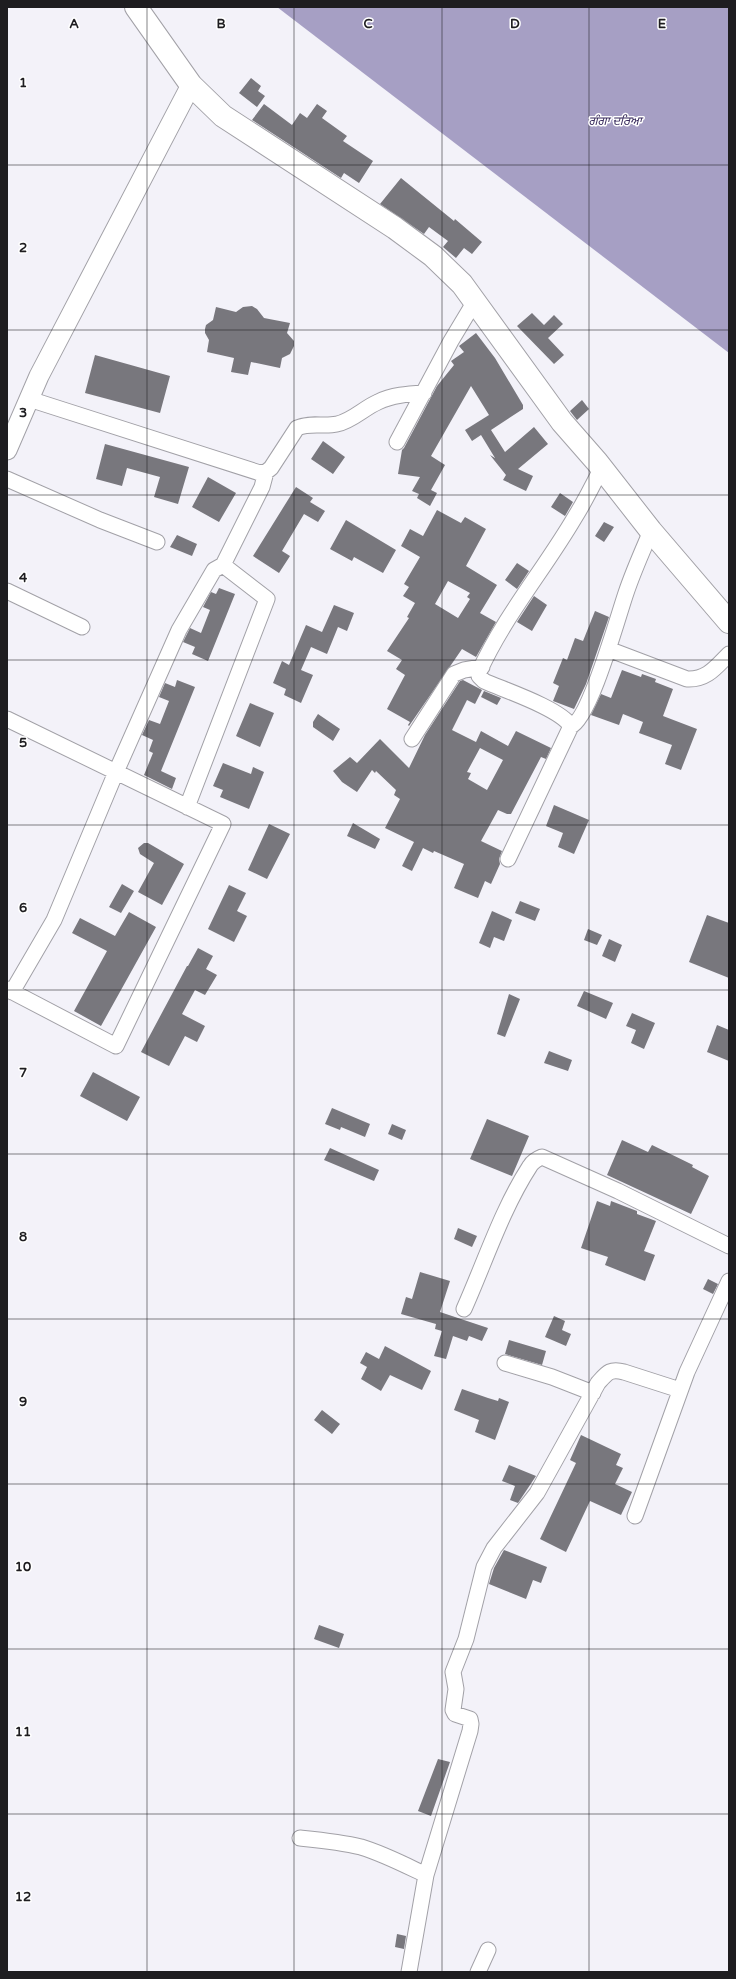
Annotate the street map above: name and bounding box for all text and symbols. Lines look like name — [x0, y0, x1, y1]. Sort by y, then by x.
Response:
text: A — [69, 16, 79, 32]
text: B — [216, 16, 226, 32]
text: C — [363, 16, 373, 32]
text: D — [510, 16, 520, 32]
text: E — [658, 16, 666, 32]
text: 1 — [19, 75, 27, 91]
water label: ਗੰਗਾ ਦਰਿਆ — [588, 114, 644, 128]
text: 2 — [19, 240, 27, 256]
text: 3 — [19, 405, 27, 421]
text: 4 — [19, 570, 28, 586]
text: 5 — [19, 735, 27, 751]
text: 6 — [19, 900, 27, 916]
text: 7 — [19, 1065, 27, 1081]
text: 8 — [19, 1229, 27, 1245]
text: 9 — [19, 1394, 27, 1410]
text: 10 — [15, 1559, 31, 1575]
text: 11 — [15, 1724, 31, 1740]
text: 12 — [15, 1889, 31, 1905]

